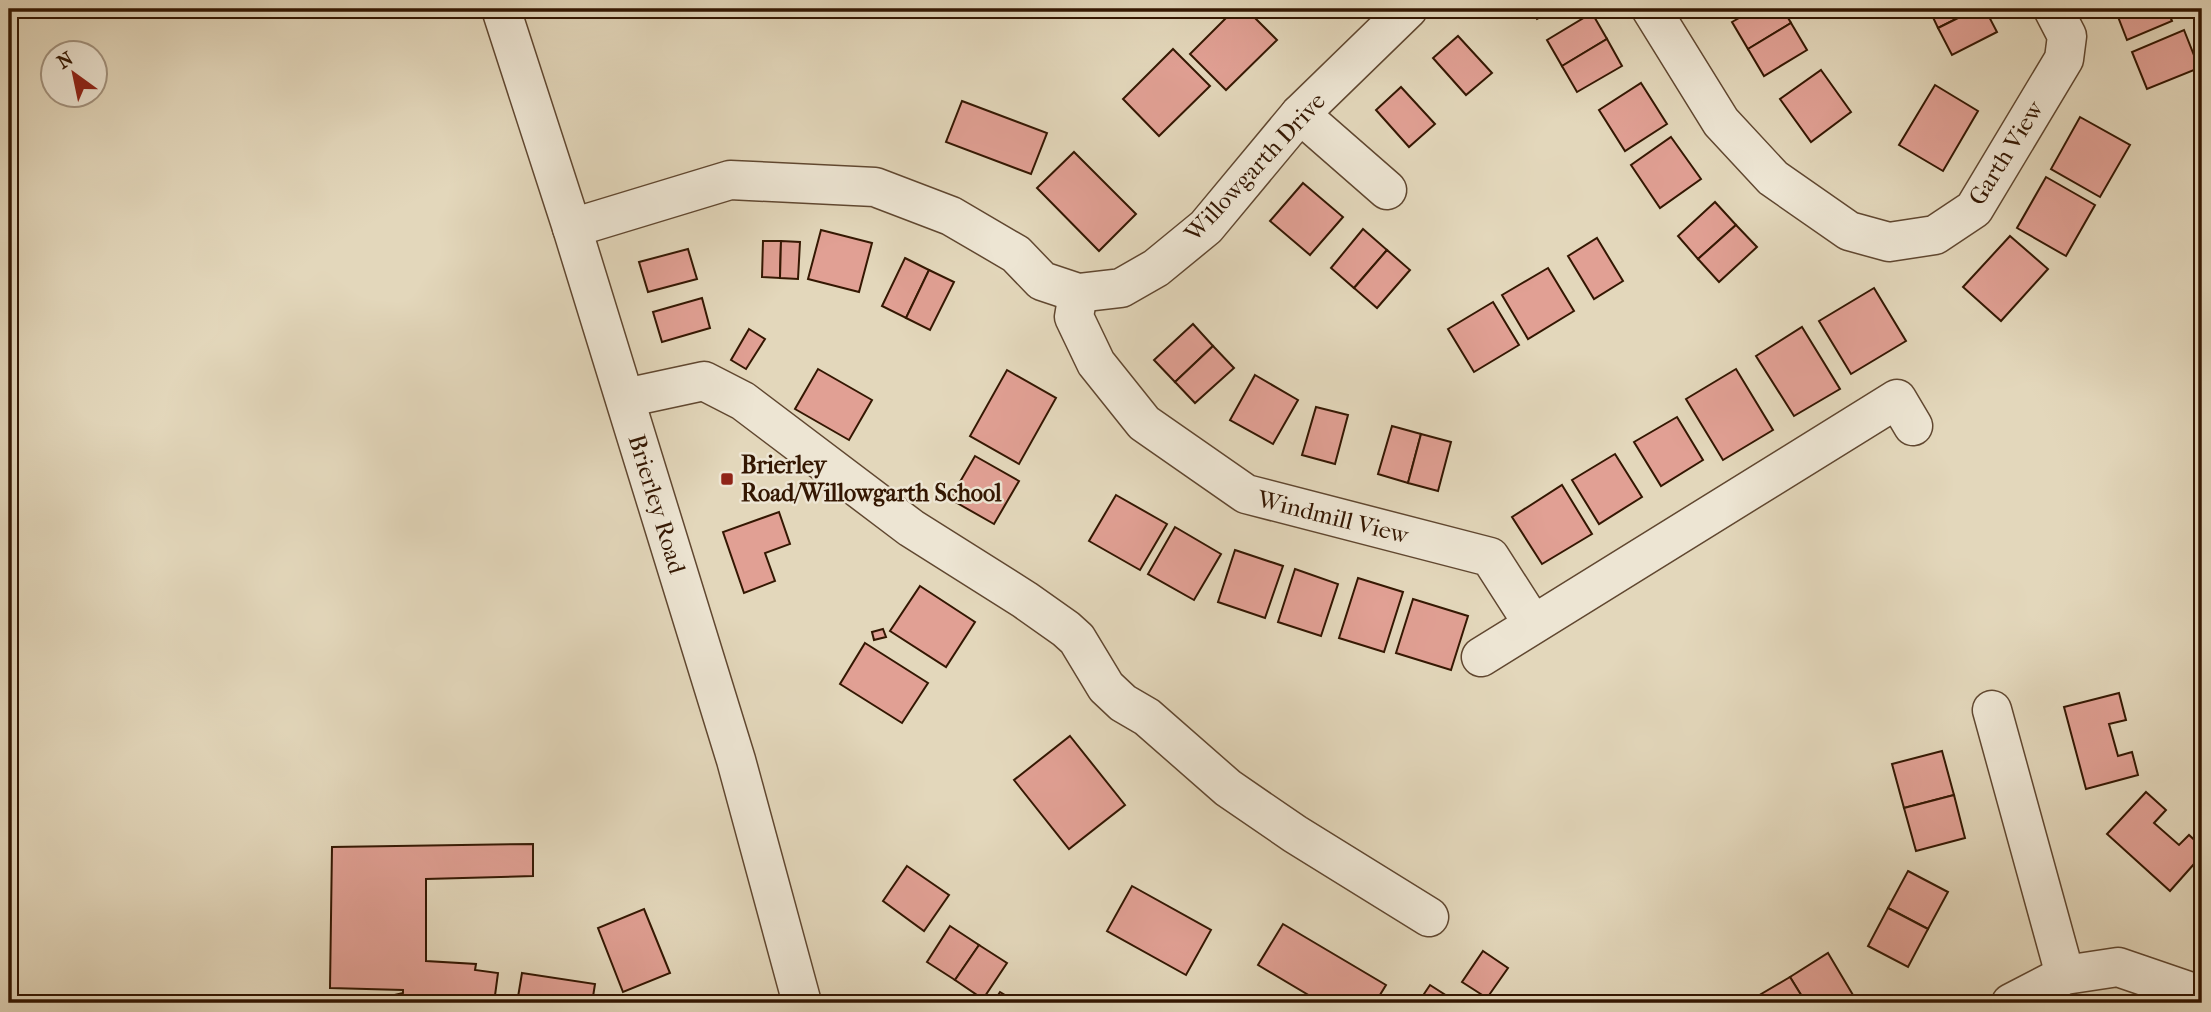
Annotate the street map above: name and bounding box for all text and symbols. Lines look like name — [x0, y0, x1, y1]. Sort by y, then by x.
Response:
north arrow — [38, 38, 108, 108]
text: N — [53, 47, 78, 74]
street label: Willowgarth Drive — [1178, 87, 1331, 248]
street label: Garth View — [1963, 95, 2050, 210]
street label: Brierley Road — [623, 431, 692, 578]
place label: Brierley Road/Willowgarth School — [741, 451, 1002, 507]
marker: Brierley Road/Willowgarth School — [719, 471, 735, 487]
street label: Windmill View — [1253, 484, 1413, 550]

